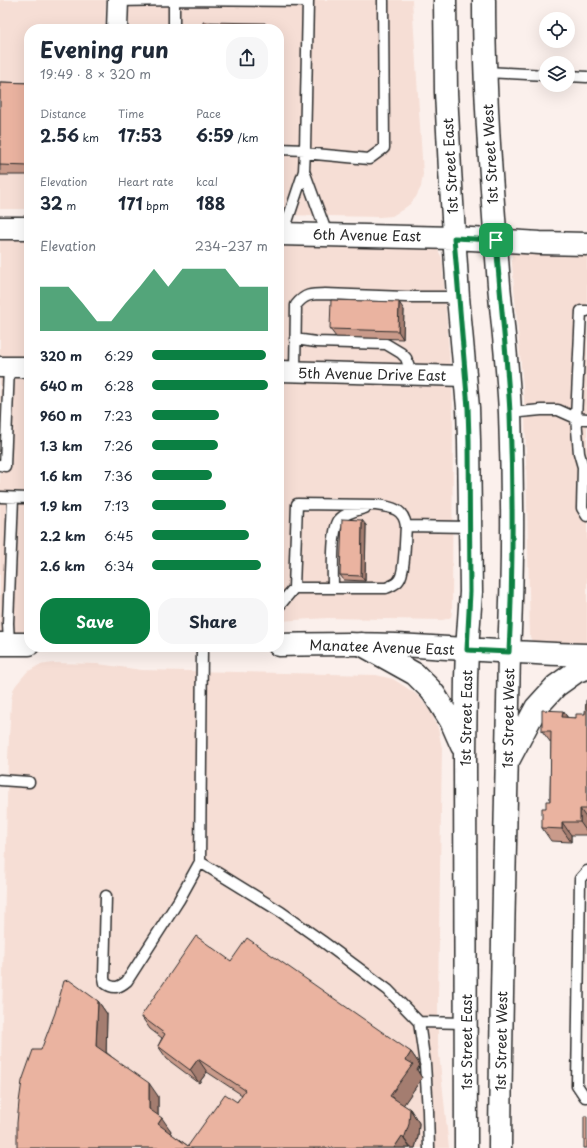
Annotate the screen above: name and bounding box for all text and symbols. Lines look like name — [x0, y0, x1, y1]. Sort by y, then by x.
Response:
map controls — [539, 12, 575, 92]
button: locate — [539, 12, 575, 48]
text: Evening run — [40, 32, 169, 65]
button: share — [226, 37, 268, 79]
button: layers — [539, 56, 575, 92]
text: 19:49 · 8 × 320 m — [40, 64, 151, 83]
street label: 1st Street West — [477, 103, 503, 205]
text: Distance — [40, 105, 86, 122]
text: Time — [118, 105, 144, 122]
text: Pace — [196, 105, 221, 122]
street label: 1st Street East — [437, 117, 463, 215]
text: 2.56 — [40, 122, 79, 148]
text: 17:53 — [118, 122, 162, 148]
text: 6:59 — [196, 122, 234, 148]
text: km — [79, 129, 99, 146]
text: /km — [234, 129, 258, 146]
text: Elevation — [40, 173, 87, 190]
text: Heart rate — [118, 173, 174, 190]
text: kcal — [196, 173, 218, 190]
text: 32 — [40, 190, 63, 216]
text: 171 — [118, 190, 143, 216]
text: 188 — [196, 190, 225, 216]
text: m — [63, 197, 76, 214]
text: bpm — [143, 197, 169, 214]
pin — [479, 223, 513, 257]
street label: 6th Avenue East — [313, 224, 422, 246]
icon: arrive — [485, 229, 507, 251]
text: Elevation — [40, 236, 96, 255]
text: 234–237 m — [195, 236, 268, 255]
text: 320 m — [40, 346, 82, 365]
text: 6:29 — [104, 346, 133, 365]
street label: 5th Avenue Drive East — [298, 362, 447, 386]
text: 640 m — [40, 376, 83, 395]
text: 6:28 — [104, 376, 134, 395]
text: 960 m — [40, 406, 82, 425]
text: 7:23 — [104, 406, 133, 425]
text: 1.3 km — [40, 436, 83, 455]
text: 7:26 — [104, 436, 133, 455]
text: 1.6 km — [40, 466, 82, 485]
text: 7:36 — [104, 466, 133, 485]
text: 1.9 km — [40, 496, 82, 515]
text: 7:13 — [104, 496, 129, 515]
text: 2.2 km — [40, 526, 86, 545]
text: 6:45 — [104, 526, 133, 545]
text: 2.6 km — [40, 556, 85, 575]
text: 6:34 — [104, 556, 134, 575]
button: Save — [40, 598, 150, 644]
button: Share — [158, 598, 268, 644]
street label: Manatee Avenue East — [309, 634, 455, 660]
street label: 1st Street West — [497, 667, 519, 768]
street label: 1st Street East — [455, 669, 477, 766]
street label: 1st Street West — [490, 990, 512, 1091]
street label: 1st Street East — [456, 994, 477, 1090]

